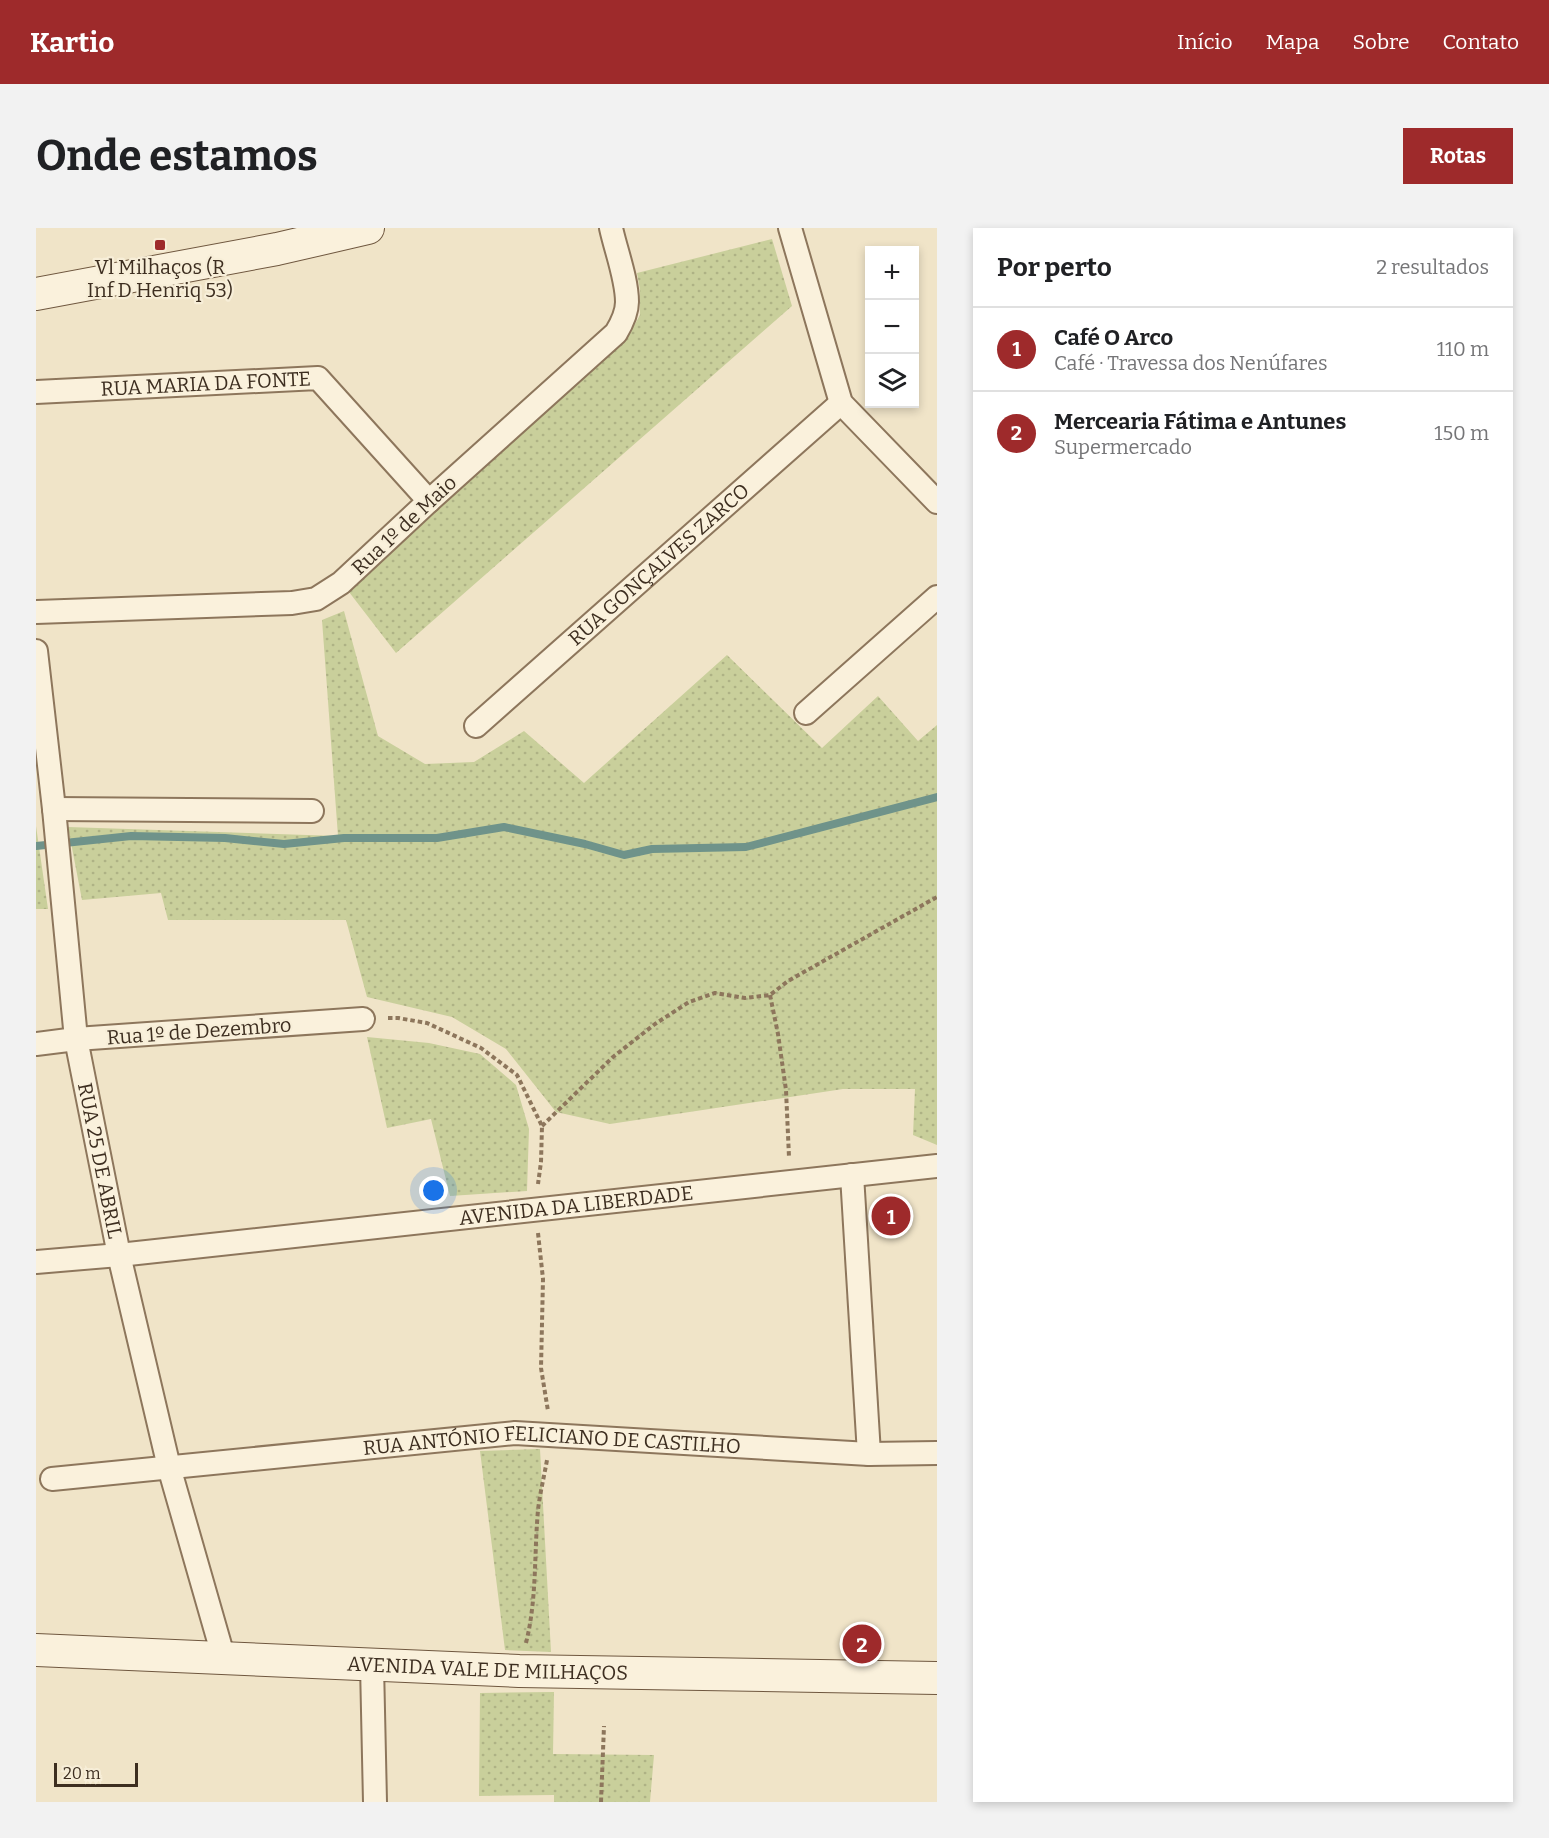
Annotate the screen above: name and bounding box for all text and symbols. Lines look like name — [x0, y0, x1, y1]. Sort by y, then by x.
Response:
text: Kartio — [30, 26, 114, 59]
text: Início — [1177, 29, 1233, 55]
text: Mapa — [1266, 29, 1320, 55]
text: Sobre — [1353, 29, 1409, 55]
text: Contato — [1442, 29, 1519, 55]
button: Rotas — [1403, 128, 1513, 184]
text: Onde estamos — [36, 131, 318, 181]
marker: Vl Milhaços (R Inf D Henriq 53) — [153, 238, 167, 252]
map controls — [865, 246, 919, 408]
button: + — [865, 246, 919, 300]
text: Por perto — [997, 252, 1112, 283]
place label: Vl Milhaços (R Inf D Henriq 53) — [87, 255, 233, 302]
text: 2 resultados — [1376, 255, 1489, 279]
button: − — [865, 300, 919, 354]
text: Café O Arco — [1054, 324, 1173, 351]
text: 1 — [1012, 337, 1021, 361]
text: 110 m — [1437, 337, 1489, 361]
text: Café · Travessa dos Nenúfares — [1054, 351, 1327, 375]
button: layers — [865, 354, 919, 408]
street label: RUA MARIA DA FONTE — [100, 366, 311, 401]
text: Mercearia Fátima e Antunes — [1054, 408, 1346, 435]
text: 2 — [1011, 421, 1022, 445]
text: 150 m — [1434, 421, 1489, 445]
text: Supermercado — [1054, 435, 1192, 459]
street label: Rua 1º de Maio — [347, 470, 461, 580]
street label: RUA GONÇALVES ZARCO — [564, 478, 754, 651]
street label: Rua 1º de Dezembro — [106, 1013, 292, 1049]
street label: RUA 25 DE ABRIL — [73, 1080, 127, 1241]
your location — [419, 1176, 448, 1205]
street label: AVENIDA DA LIBERDADE — [458, 1181, 694, 1230]
pin: 1 — [872, 1194, 910, 1238]
street label: RUA ANTÓNIO FELICIANO DE CASTILHO — [362, 1421, 742, 1460]
pin: 2 — [842, 1622, 882, 1666]
street label: AVENIDA VALE DE MILHAÇOS — [347, 1652, 628, 1685]
scale bar — [54, 1760, 138, 1788]
text: 20 m — [63, 1764, 100, 1783]

